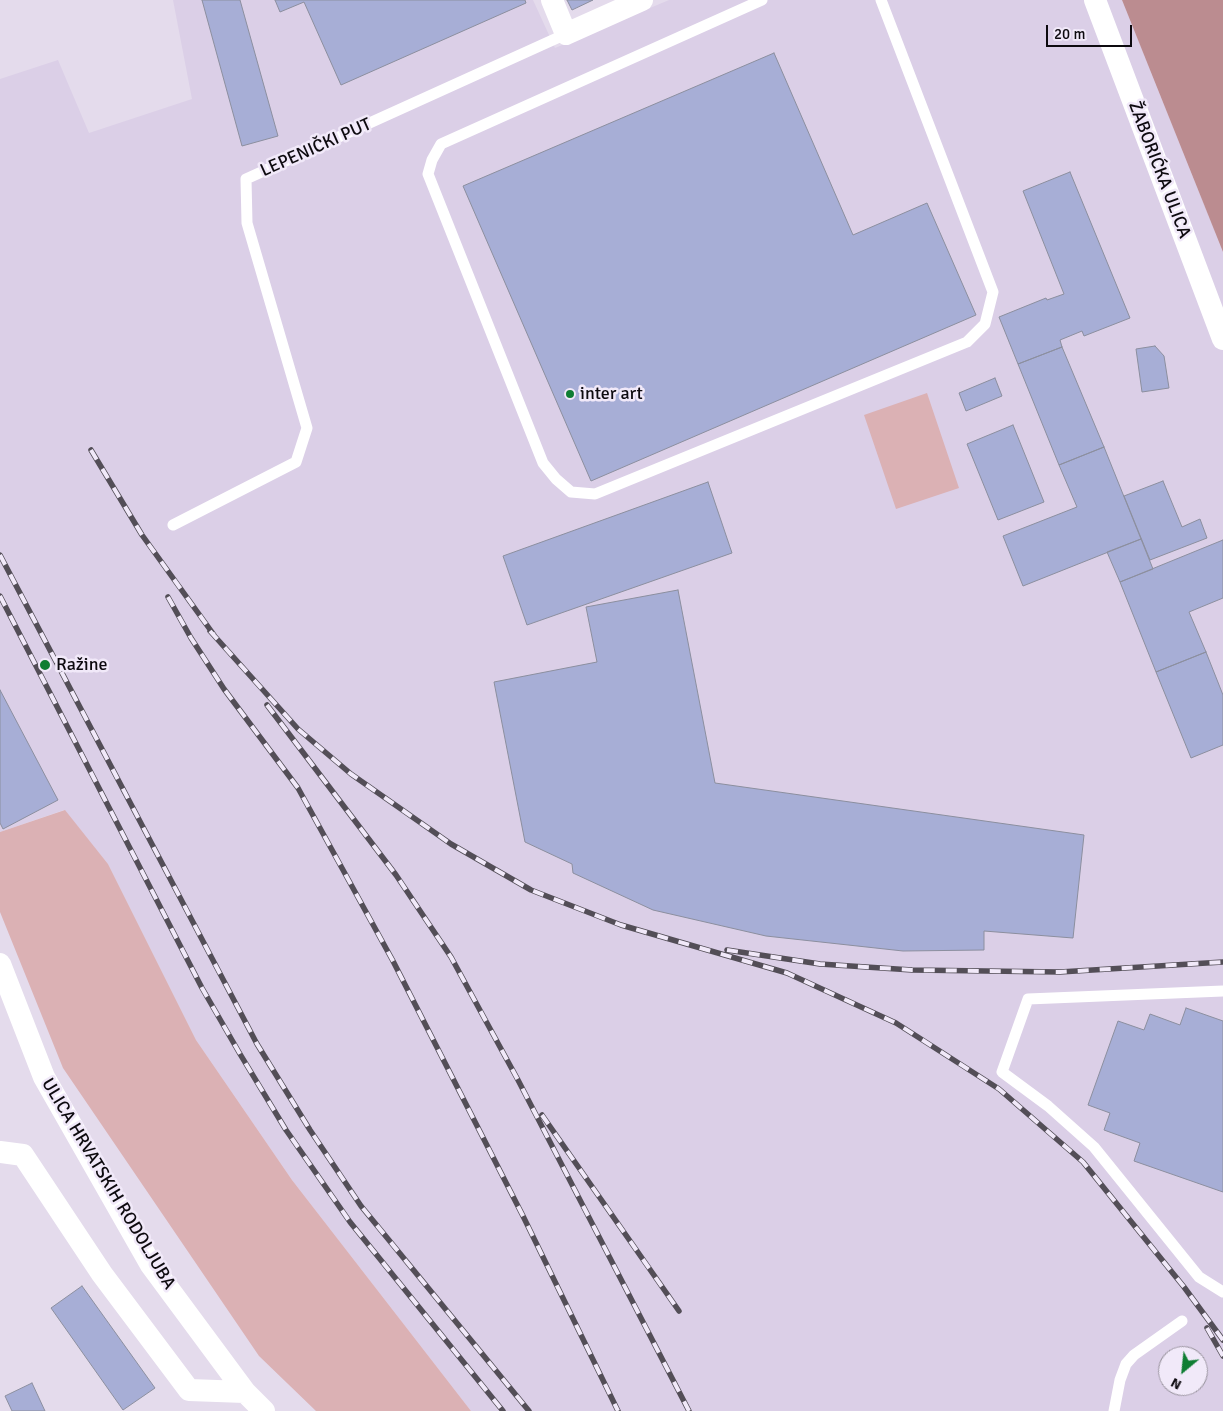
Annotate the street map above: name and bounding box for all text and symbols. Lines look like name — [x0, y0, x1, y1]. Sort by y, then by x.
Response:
scale bar — [1048, 15, 1134, 47]
text: 20 m — [1054, 25, 1085, 43]
street label: ŽABORIĆKA ULICA — [1123, 99, 1195, 241]
street label: LEPENIČKI PUT — [257, 114, 375, 182]
place label: inter art — [580, 383, 643, 405]
marker: inter art — [564, 388, 576, 400]
place label: Ražine — [56, 654, 108, 676]
marker: Ražine — [38, 658, 52, 672]
street label: ULICA HRVATSKIH RODOLJUBA — [36, 1075, 180, 1293]
north arrow — [1158, 1346, 1208, 1396]
text: N — [1168, 1374, 1184, 1394]

